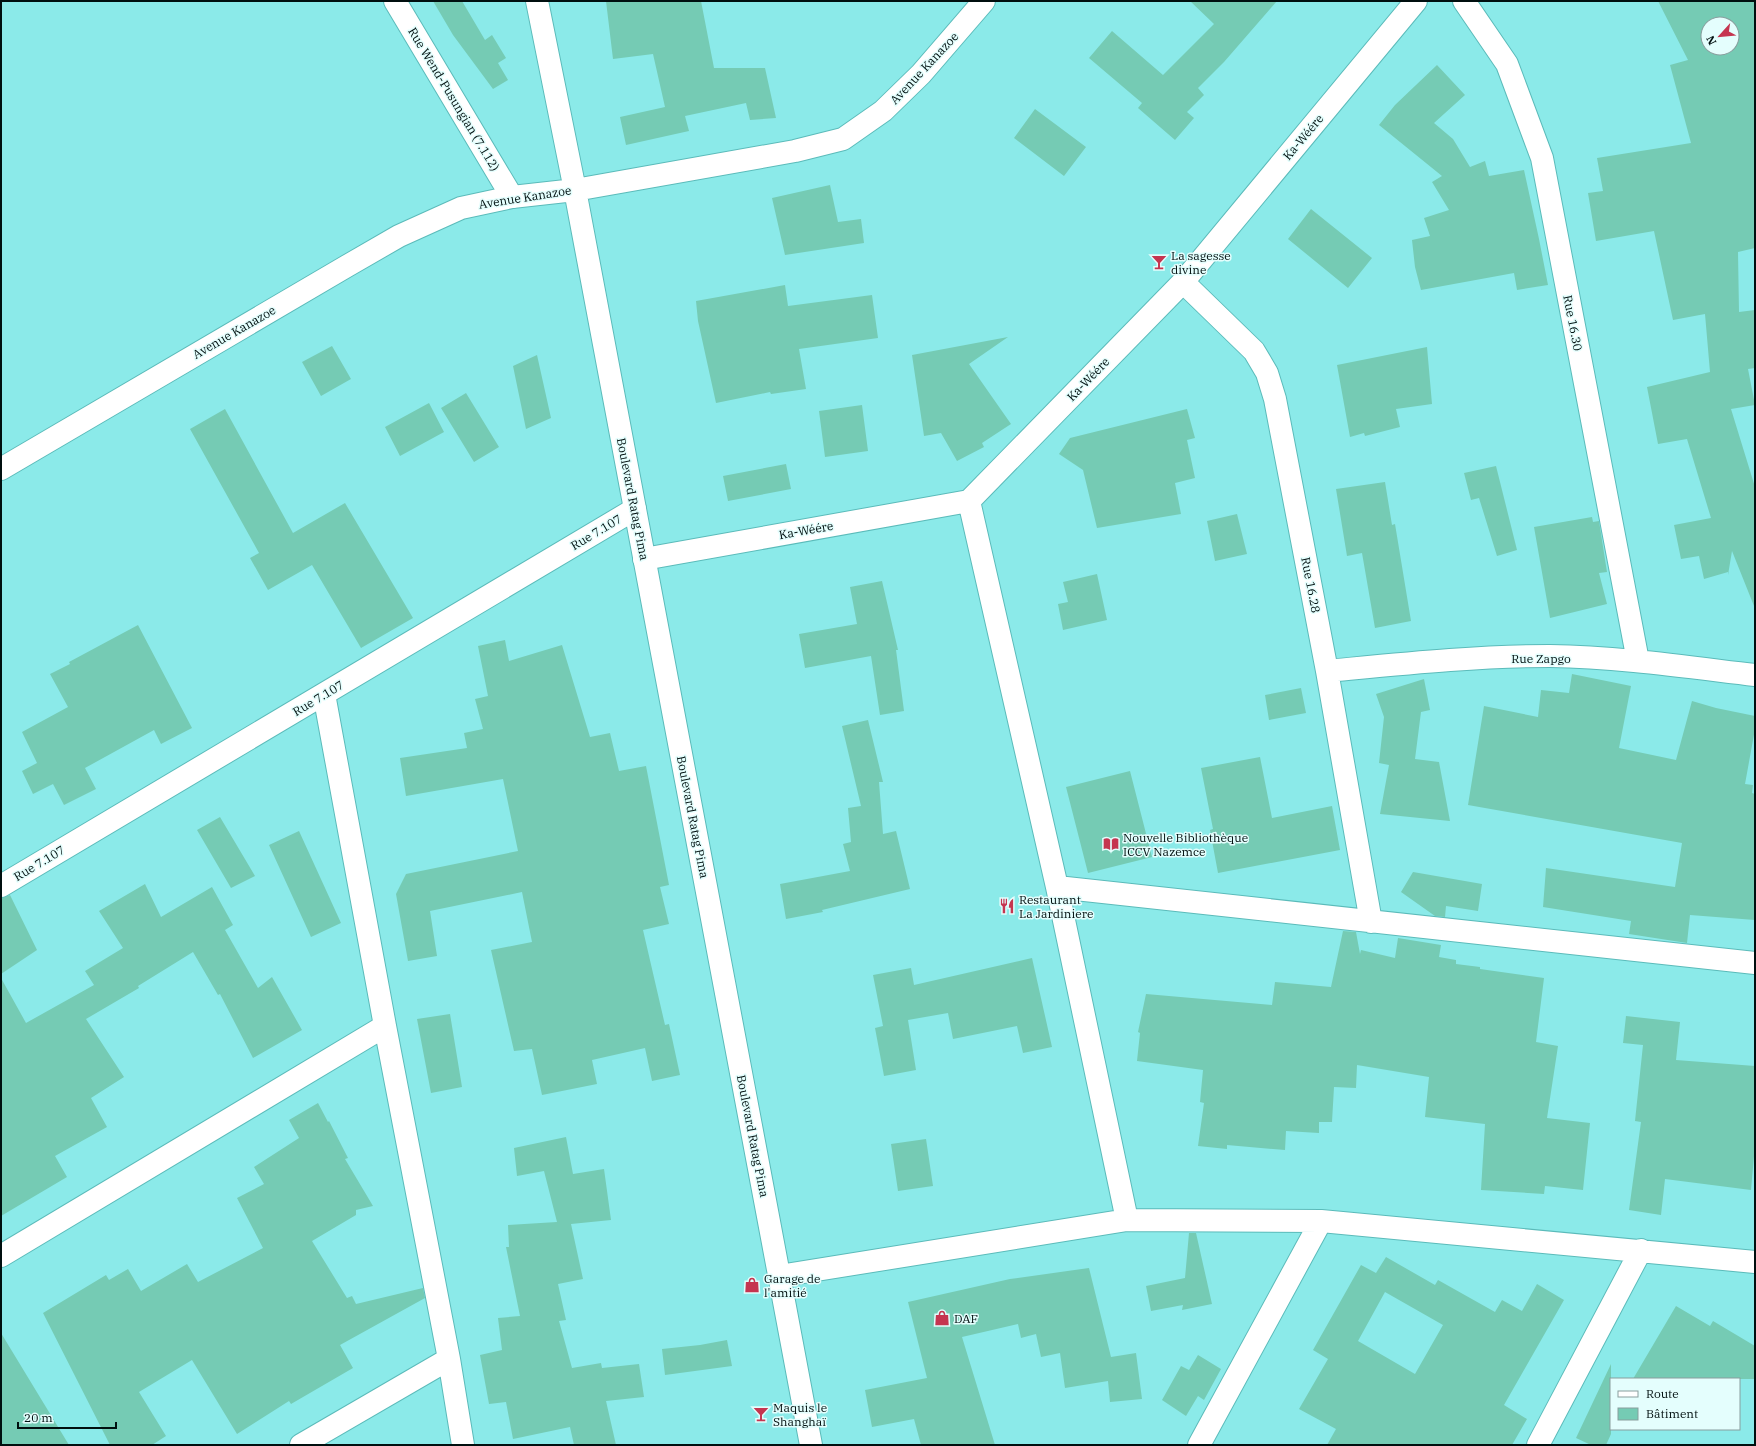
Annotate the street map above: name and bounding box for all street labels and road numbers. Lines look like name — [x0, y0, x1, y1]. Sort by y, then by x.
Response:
street label: Rue Wend-Pusungian (7.112) — [405, 24, 503, 174]
street label: Avenue Kanazoe — [887, 29, 961, 107]
street label: Ka-Wéére — [1280, 111, 1326, 163]
street label: Avenue Kanazoe — [478, 182, 572, 212]
street label: Rue 16.30 — [1560, 294, 1586, 352]
street label: Avenue Kanazoe — [190, 302, 278, 362]
street label: Ka-Wéére — [1064, 354, 1112, 404]
street label: Boulevard Ratag Pima — [614, 437, 652, 562]
street label: Rue 7.107 — [568, 511, 624, 553]
street label: Ka-Wéére — [778, 518, 834, 542]
street label: Rue 16.28 — [1298, 556, 1324, 614]
street label: Rue Zapgo — [1511, 651, 1571, 666]
street label: Rue 7.107 — [290, 677, 346, 719]
street label: Boulevard Ratag Pima — [674, 755, 712, 880]
street label: Rue 7.107 — [11, 842, 67, 884]
street label: Boulevard Ratag Pima — [734, 1074, 772, 1199]

